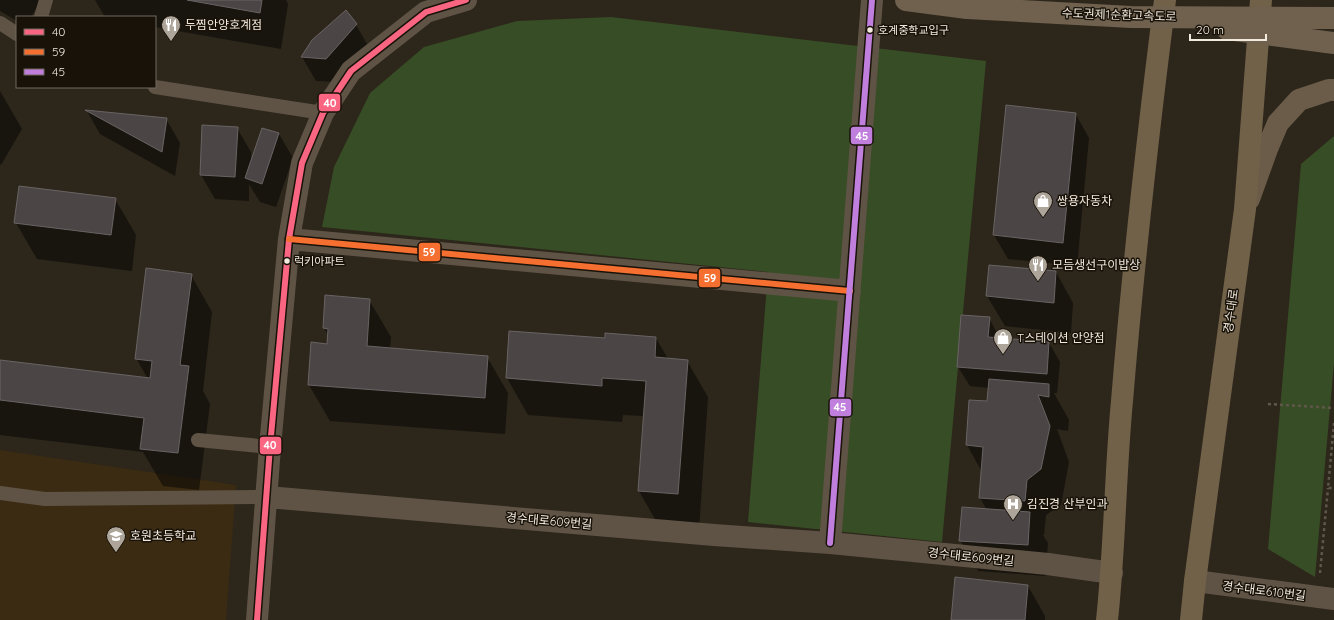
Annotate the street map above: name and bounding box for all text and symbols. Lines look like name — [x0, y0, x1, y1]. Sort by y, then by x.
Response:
street label: 수도권제1순환고속도로 — [1061, 5, 1177, 24]
restaurant icon: 두찜안양호계점 — [160, 14, 182, 42]
legend — [16, 16, 156, 88]
scale bar — [1190, 16, 1266, 42]
place label: 두찜안양호계점 — [185, 17, 262, 32]
text: 20 m — [1196, 22, 1224, 37]
place label: 호계중학교입구 — [878, 23, 949, 37]
text: 40 — [52, 24, 65, 39]
marker: 호계중학교입구 — [865, 25, 875, 35]
text: 59 — [52, 44, 66, 59]
text: 45 — [52, 64, 65, 79]
line badge: 40 — [318, 93, 341, 112]
text: 40 — [323, 96, 337, 110]
line badge: 45 — [850, 126, 873, 145]
text: 45 — [856, 129, 868, 143]
shop icon: 쌍용자동차 — [1032, 190, 1054, 218]
place label: 쌍용자동차 — [1057, 193, 1112, 208]
line badge: 59 — [418, 242, 441, 262]
text: 59 — [423, 245, 435, 259]
place label: 럭키아파트 — [294, 254, 345, 268]
restaurant icon: 모듬생선구이밥상 — [1027, 254, 1049, 282]
marker: 럭키아파트 — [282, 256, 292, 266]
place label: 모듬생선구이밥상 — [1052, 257, 1140, 272]
line badge: 59 — [698, 268, 721, 288]
text: 59 — [704, 271, 716, 285]
street label: 경수대로 — [1220, 288, 1241, 334]
shop icon: T스테이션 안양점 — [992, 327, 1014, 355]
place label: T스테이션 안양점 — [1017, 330, 1105, 345]
line badge: 45 — [829, 398, 852, 417]
text: 45 — [834, 400, 846, 414]
line badge: 40 — [259, 436, 282, 455]
text: 40 — [263, 438, 277, 452]
hospital icon: 김진경 산부인과 — [1002, 493, 1024, 521]
place label: 김진경 산부인과 — [1027, 496, 1108, 511]
street label: 경수대로609번길 — [505, 509, 593, 532]
school or university icon: 호원초등학교 — [105, 525, 127, 553]
place label: 호원초등학교 — [130, 528, 196, 543]
street label: 경수대로609번길 — [927, 545, 1015, 568]
street label: 경수대로610번길 — [1221, 578, 1307, 603]

